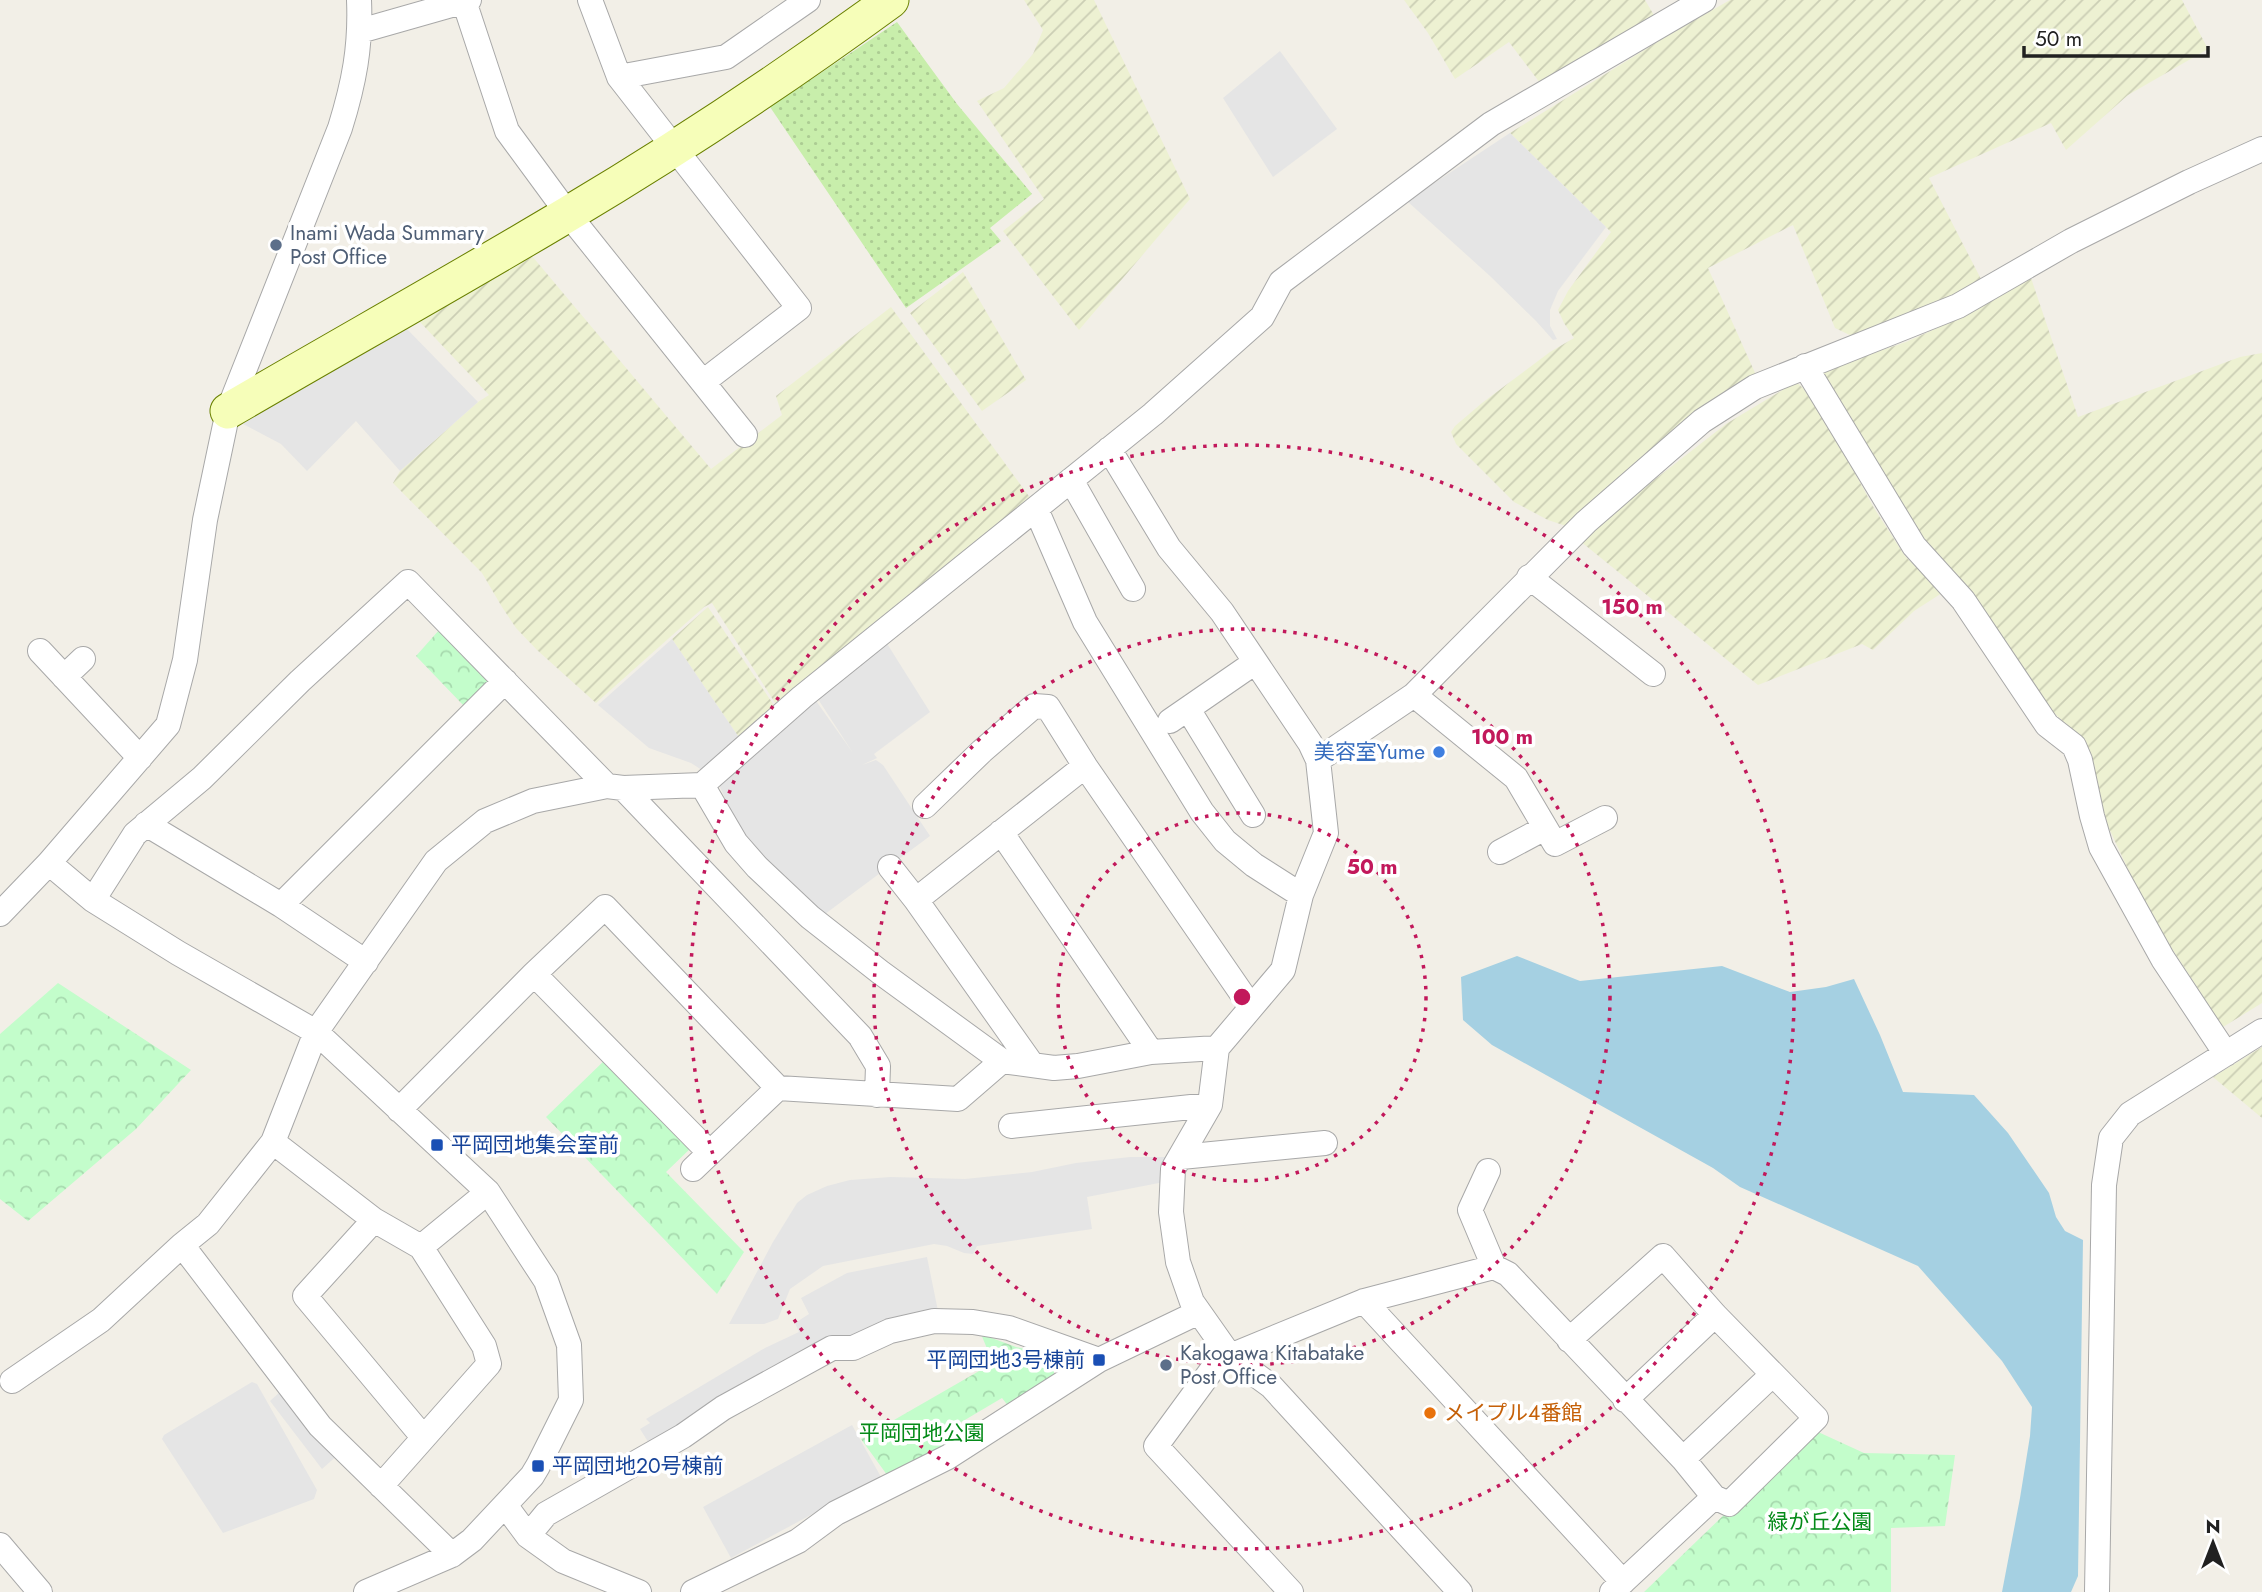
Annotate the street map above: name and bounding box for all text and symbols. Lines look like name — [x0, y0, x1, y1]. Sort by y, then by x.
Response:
scale bar — [2024, 14, 2208, 58]
text: 50 m — [2035, 24, 2082, 54]
place label: Inami Wada Summary Post Office — [290, 218, 485, 272]
marker: Inami Wada Summary Post Office — [268, 237, 284, 253]
text: 150 m — [1601, 592, 1663, 622]
text: 100 m — [1471, 722, 1533, 752]
place label: 美容室Yume — [1314, 737, 1425, 767]
marker: 美容室Yume — [1431, 744, 1447, 760]
text: 50 m — [1347, 852, 1397, 882]
centre of rings — [1230, 985, 1254, 1009]
place label: 平岡団地集会室前 — [451, 1130, 619, 1160]
marker: 平岡団地集会室前 — [429, 1137, 445, 1153]
place label: Kakogawa Kitabatake Post Office — [1180, 1338, 1365, 1392]
place label: 平岡団地3号棟前 — [927, 1345, 1085, 1375]
marker: 平岡団地3号棟前 — [1091, 1352, 1107, 1368]
marker: Kakogawa Kitabatake Post Office — [1158, 1357, 1174, 1373]
place label: メイプル4番館 — [1444, 1398, 1582, 1428]
marker: メイプル4番館 — [1422, 1405, 1438, 1421]
park label: 平岡団地公園 — [859, 1418, 985, 1448]
place label: 平岡団地20号棟前 — [552, 1451, 724, 1481]
marker: 平岡団地20号棟前 — [530, 1458, 546, 1474]
park label: 緑が丘公園 — [1768, 1507, 1873, 1537]
north arrow — [2178, 1508, 2248, 1578]
text: N — [2205, 1513, 2221, 1540]

